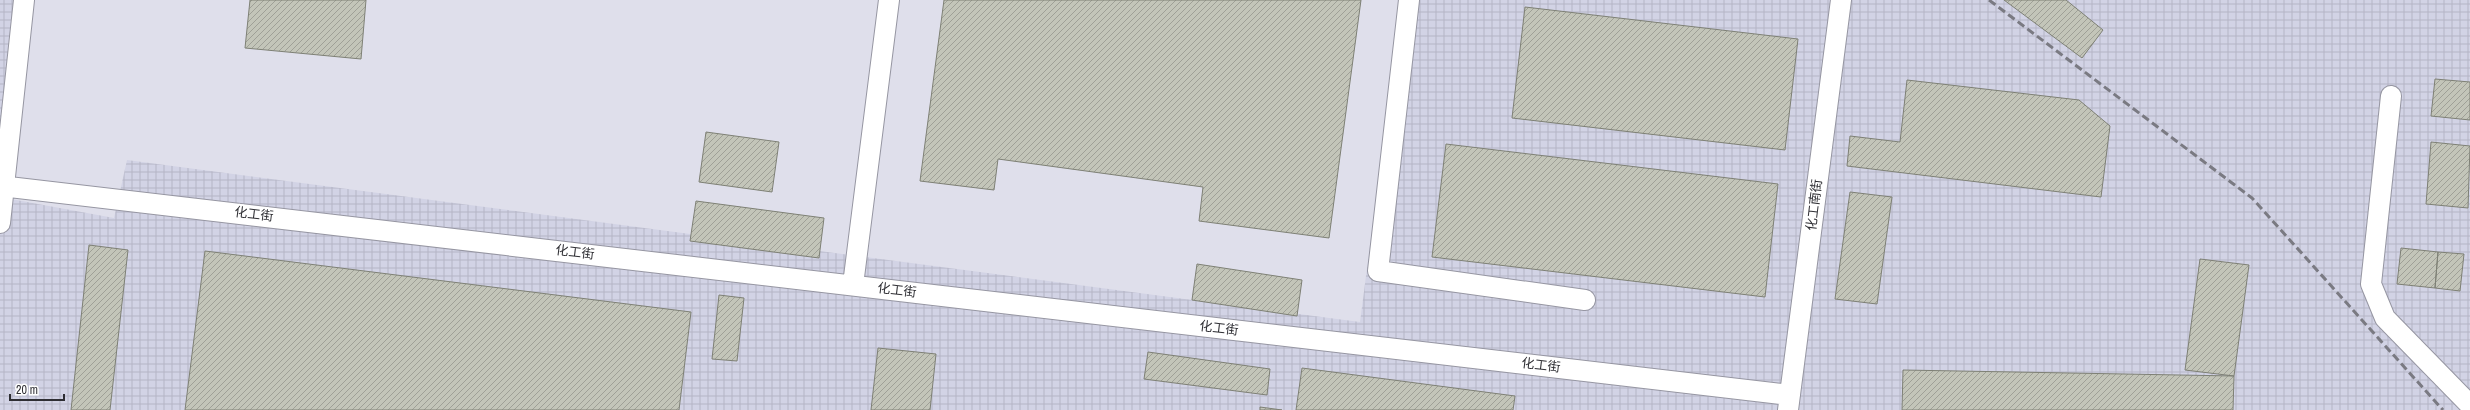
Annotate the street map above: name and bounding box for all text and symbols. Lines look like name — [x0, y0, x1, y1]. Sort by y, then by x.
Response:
street label: 化工南街 — [1802, 178, 1826, 232]
street label: 化工街 — [234, 203, 274, 225]
street label: 化工街 — [555, 241, 595, 263]
street label: 化工街 — [877, 279, 917, 301]
street label: 化工街 — [1199, 317, 1239, 339]
street label: 化工街 — [1521, 354, 1561, 376]
scale bar — [10, 376, 64, 402]
text: 20 m — [16, 382, 38, 398]

